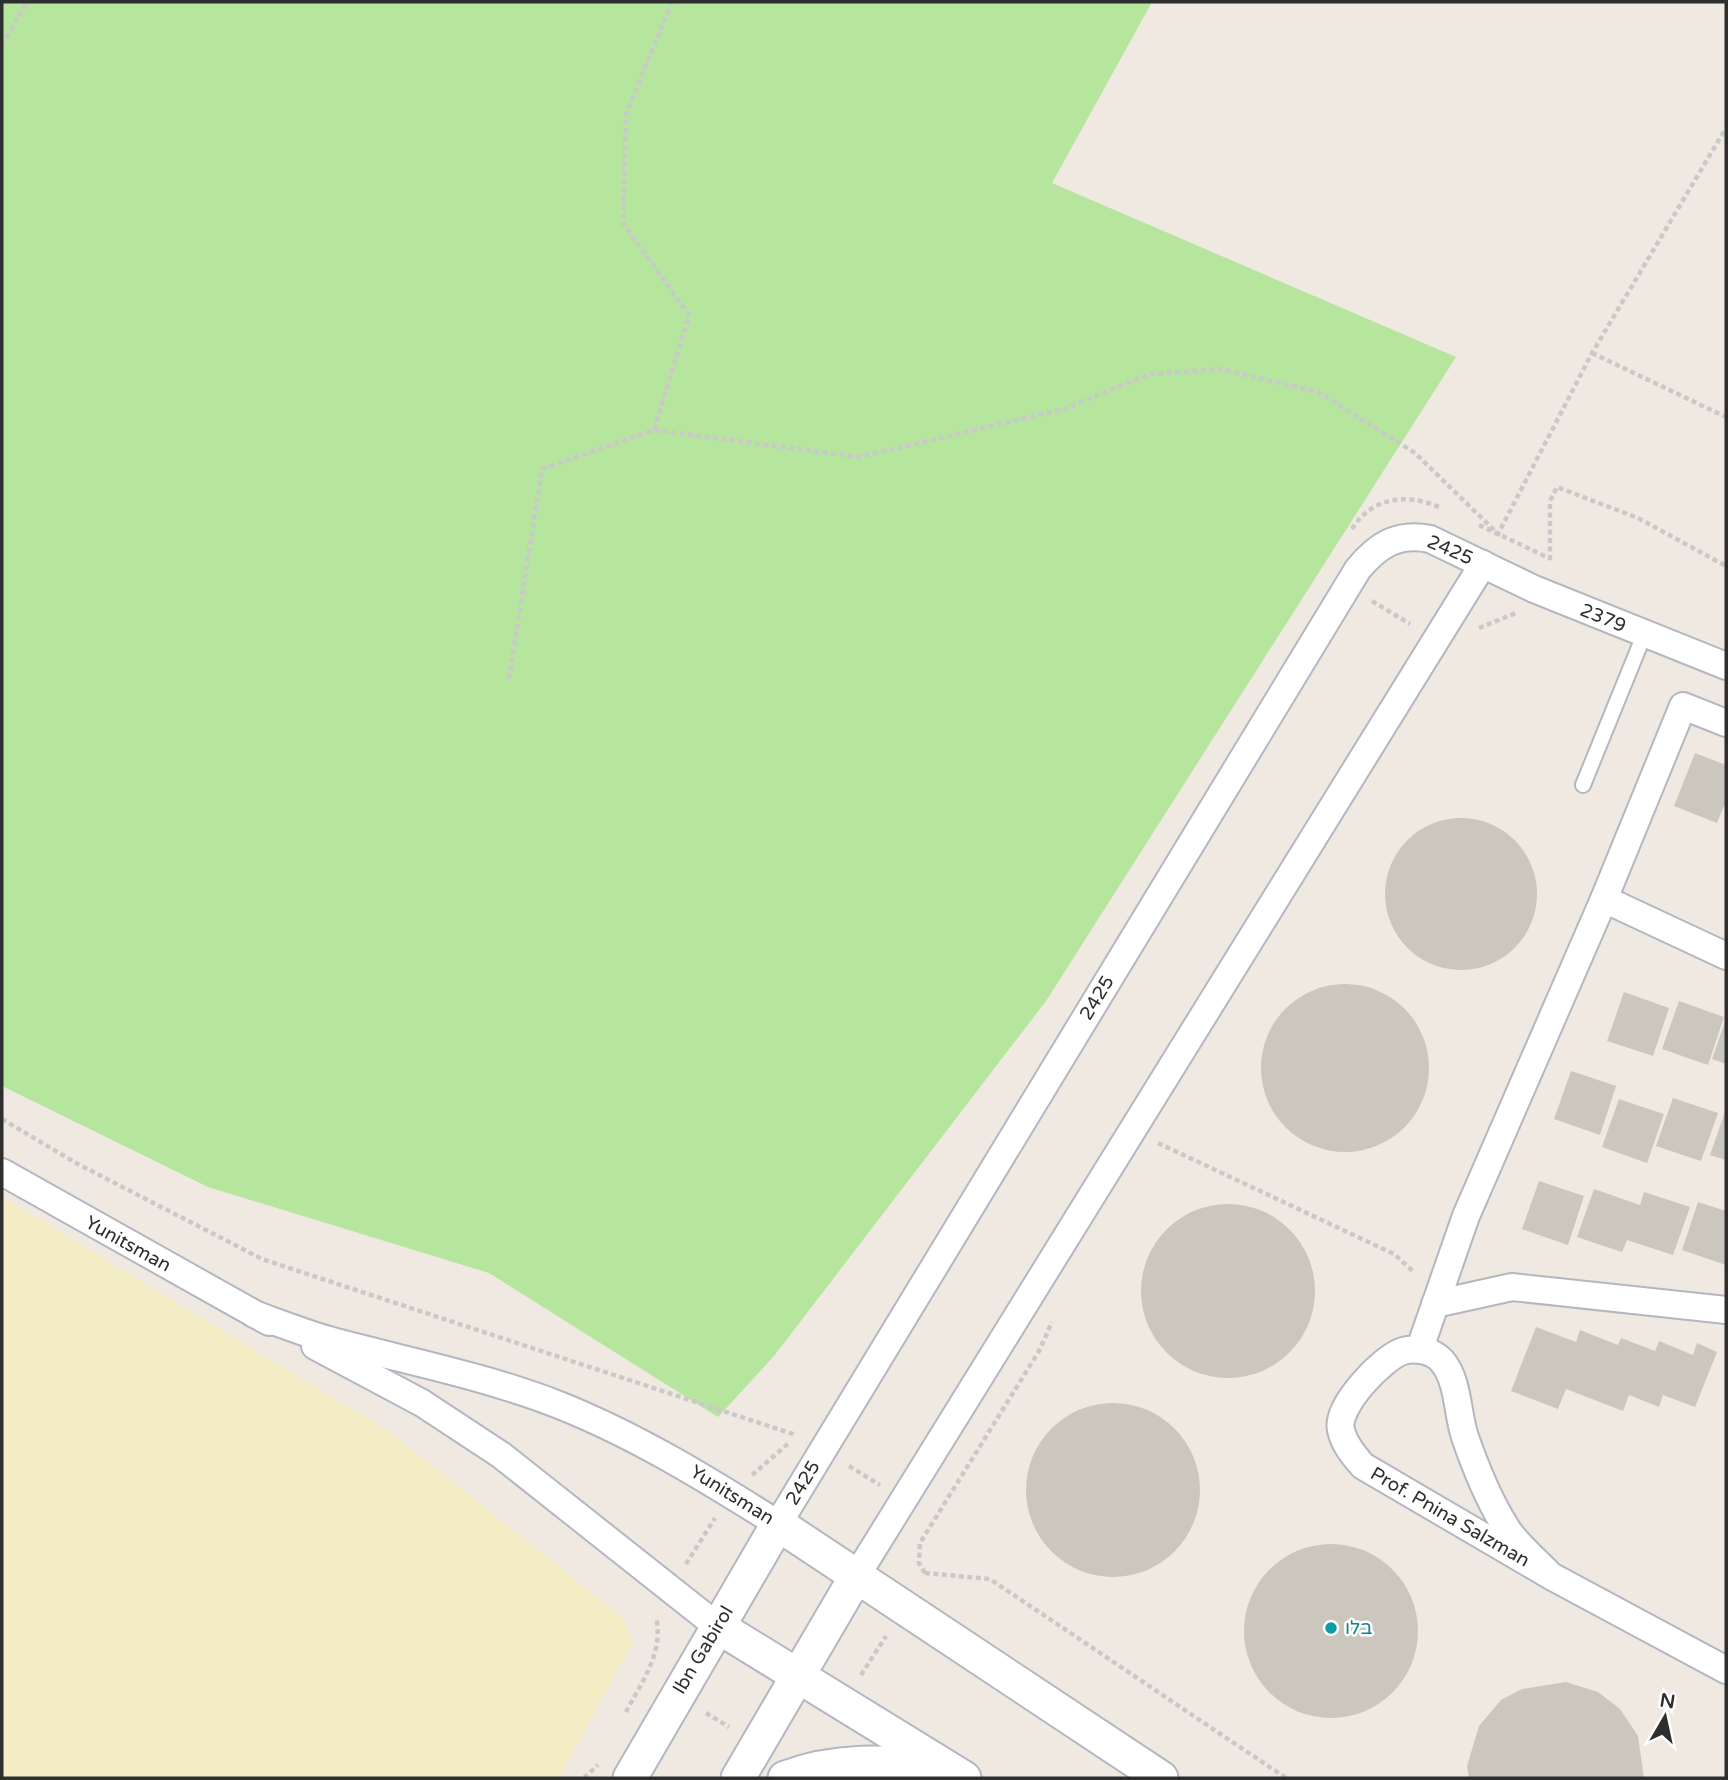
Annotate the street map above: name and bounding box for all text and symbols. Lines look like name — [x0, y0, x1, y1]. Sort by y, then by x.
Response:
street label: 2425 — [1424, 531, 1476, 569]
street label: 2379 — [1577, 599, 1629, 637]
street label: 2425 — [1075, 972, 1119, 1024]
street label: Yunitsman — [81, 1211, 175, 1277]
street label: 2425 — [781, 1457, 825, 1509]
street label: Yunitsman — [686, 1461, 778, 1529]
street label: Prof. Pnina Salzman — [1367, 1462, 1533, 1572]
street label: Ibn Gabirol — [668, 1602, 738, 1698]
place label: בלו — [1345, 1617, 1372, 1639]
marker: בלו — [1323, 1620, 1339, 1636]
north arrow — [1630, 1682, 1700, 1752]
text: N — [1658, 1689, 1677, 1713]

